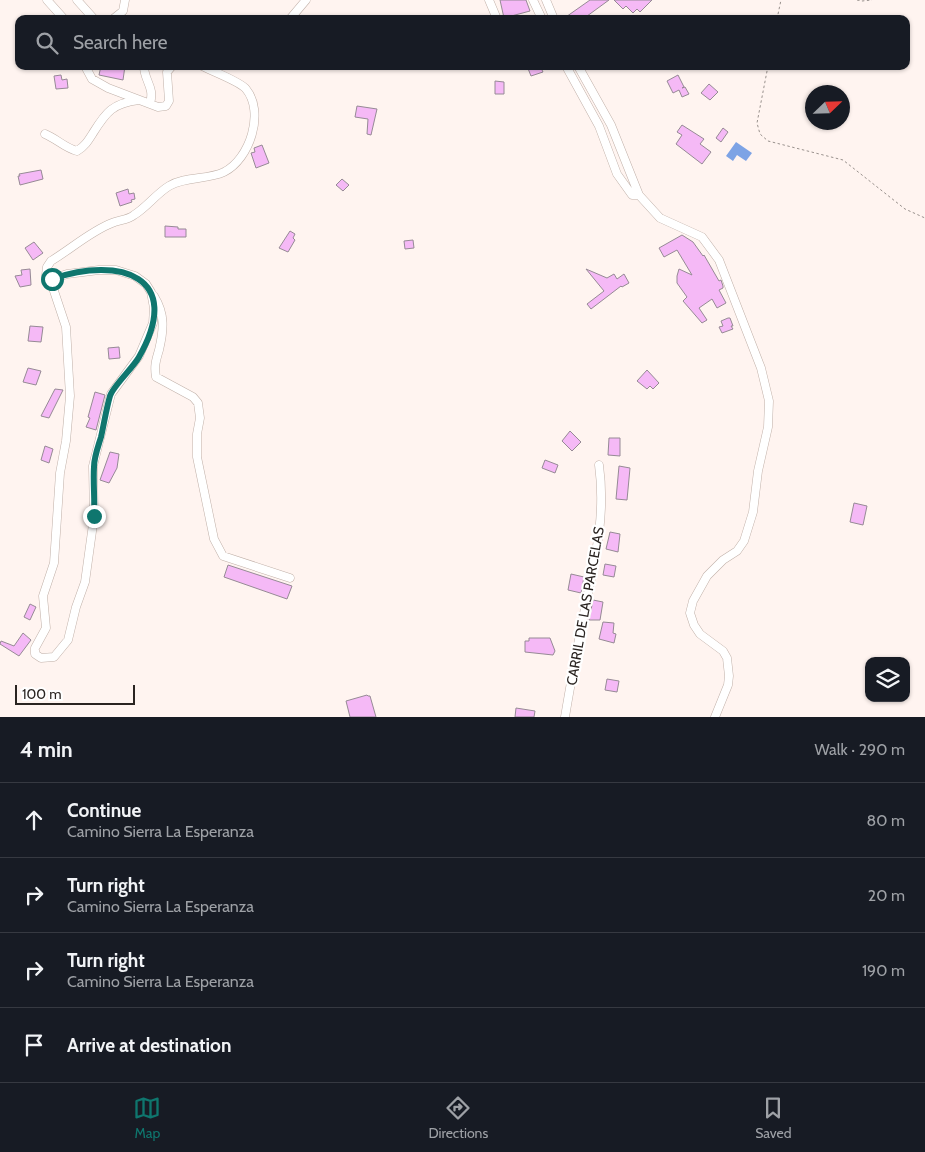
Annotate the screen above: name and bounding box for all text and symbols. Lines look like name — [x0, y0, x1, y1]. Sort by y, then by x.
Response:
search box — [15, 15, 910, 70]
icon: search — [33, 29, 61, 57]
text: Search here — [73, 31, 167, 54]
north arrow — [805, 85, 850, 130]
route start — [41, 268, 64, 291]
route end — [83, 505, 106, 528]
street label: CARRIL DE LAS PARCELAS — [562, 525, 608, 687]
map controls — [865, 657, 910, 702]
button: layers — [865, 657, 910, 702]
scale bar — [15, 682, 135, 705]
text: 100 m — [22, 685, 62, 703]
text: 4 min — [20, 737, 73, 762]
text: Walk · 290 m — [815, 740, 905, 759]
text: Continue — [67, 799, 141, 822]
icon: ahead — [20, 806, 48, 834]
text: 80 m — [867, 811, 905, 830]
text: Camino Sierra La Esperanza — [67, 822, 254, 841]
text: Turn right — [67, 874, 145, 897]
icon: right — [20, 881, 48, 909]
text: 20 m — [868, 886, 905, 905]
text: Camino Sierra La Esperanza — [67, 897, 254, 916]
text: Turn right — [67, 949, 145, 972]
icon: right — [20, 956, 48, 984]
text: 190 m — [862, 961, 905, 980]
text: Camino Sierra La Esperanza — [67, 972, 254, 991]
icon: arrive — [20, 1031, 48, 1059]
text: Arrive at destination — [67, 1034, 231, 1057]
tab: Map — [133, 1094, 161, 1142]
tab: Directions — [428, 1094, 488, 1142]
tab: Saved — [755, 1094, 792, 1142]

